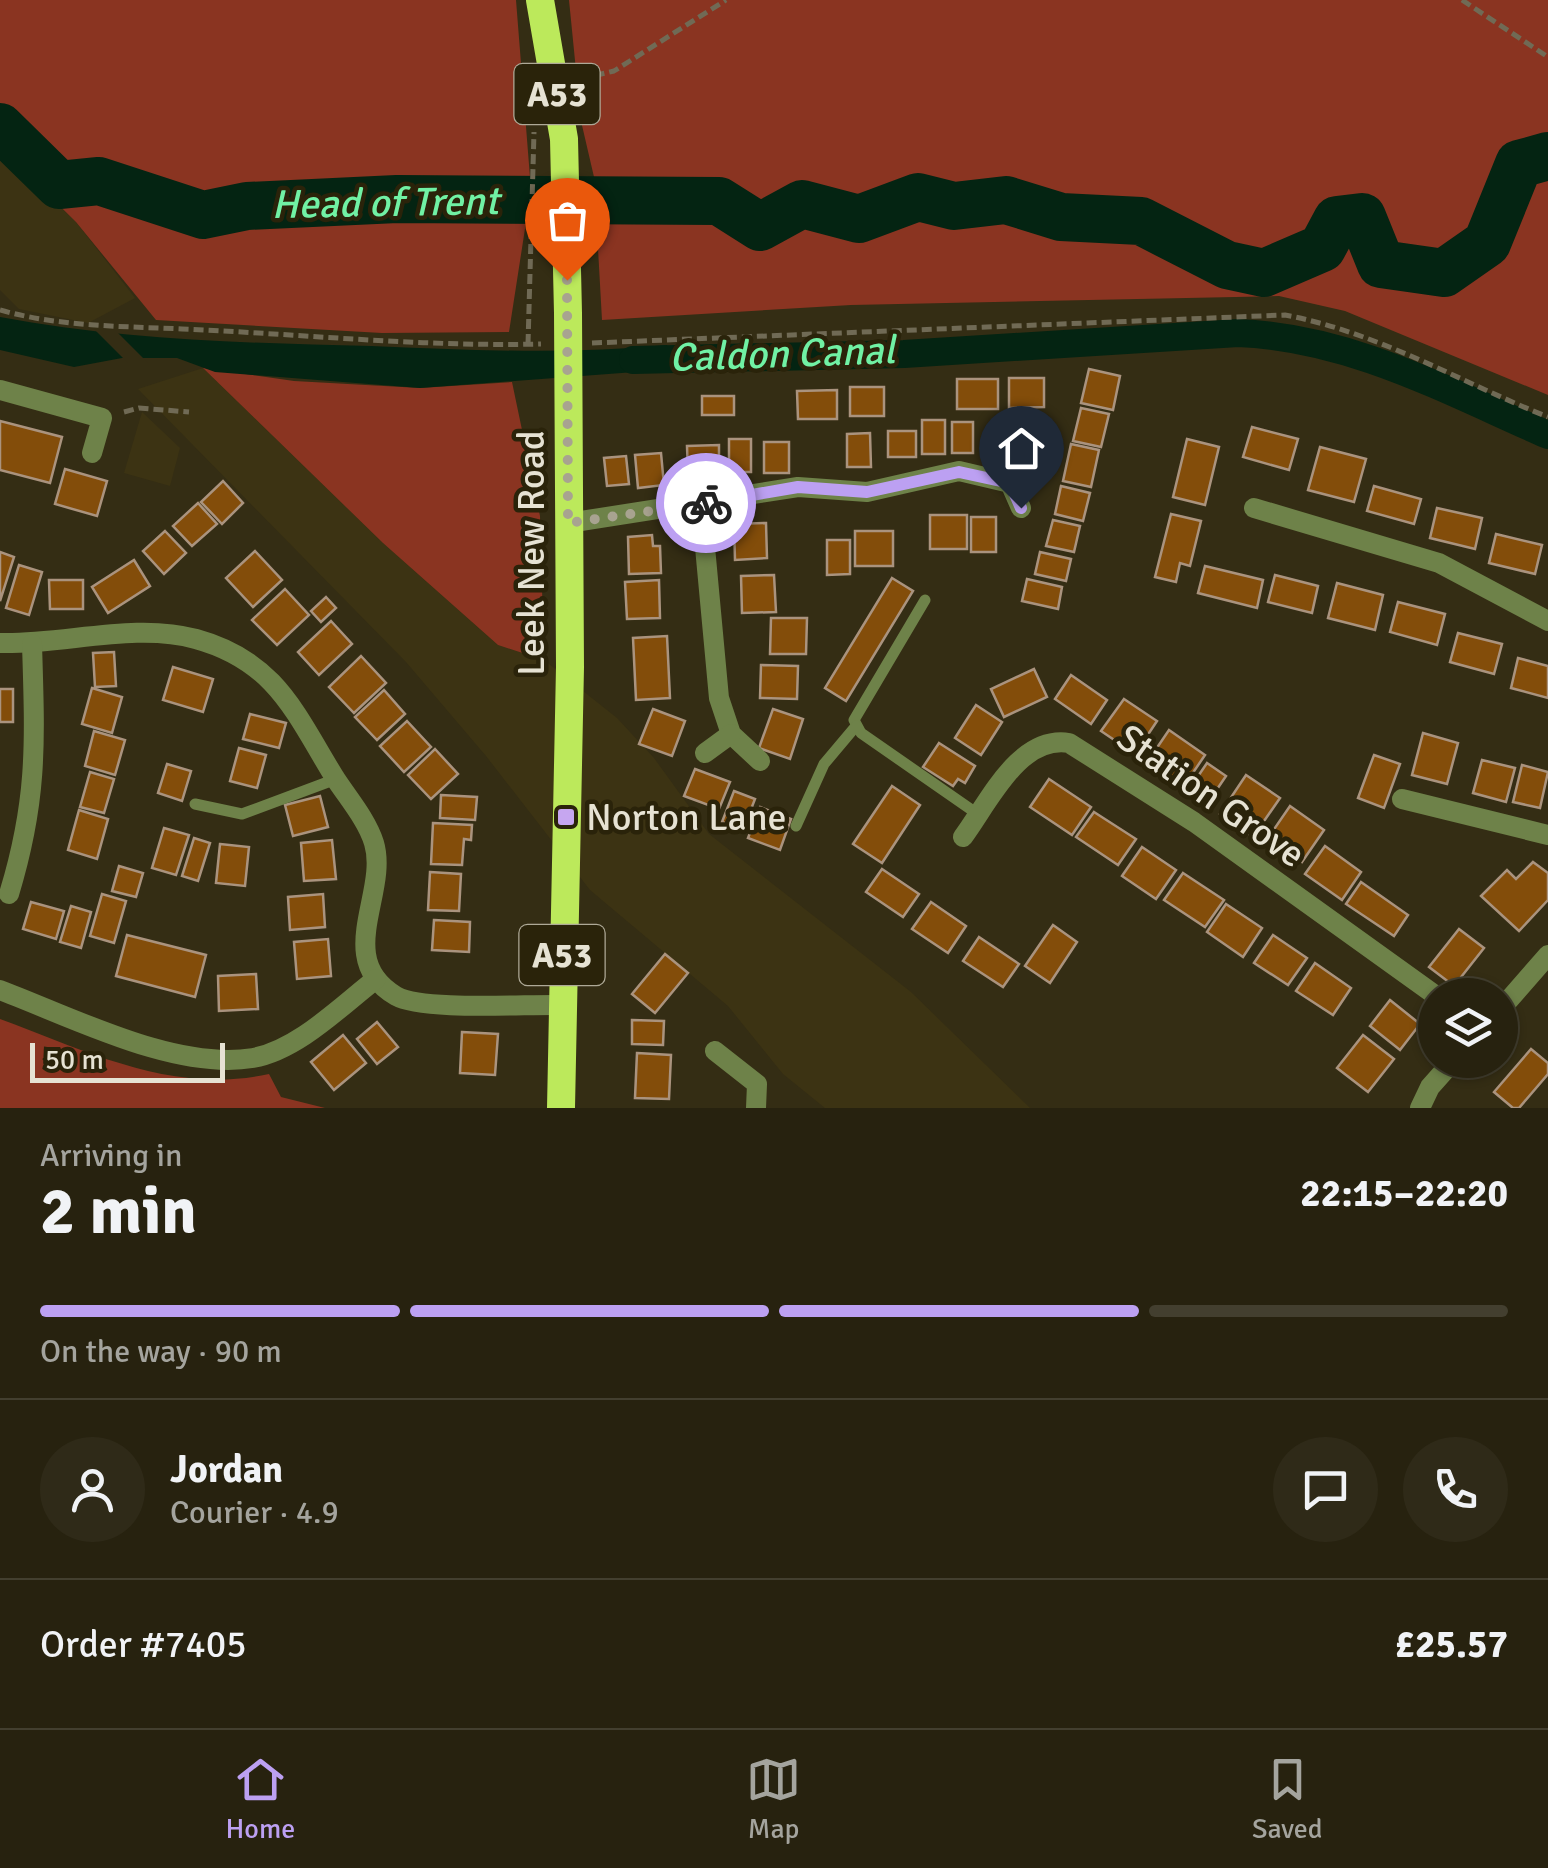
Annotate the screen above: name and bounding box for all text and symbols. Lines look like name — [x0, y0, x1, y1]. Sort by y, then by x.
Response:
road number: A53 — [514, 64, 600, 124]
water label: Head of Trent — [271, 176, 503, 230]
pin — [525, 178, 610, 281]
icon: bag — [540, 193, 595, 248]
water label: Caldon Canal — [668, 325, 899, 383]
pin — [979, 406, 1064, 509]
icon: home — [994, 421, 1049, 476]
street label: Leek New Road — [508, 430, 555, 676]
courier — [656, 453, 756, 553]
icon: bike — [679, 476, 734, 531]
street label: Station Grove — [1108, 714, 1314, 878]
place label: Norton Lane — [586, 794, 787, 841]
marker: Norton Lane — [555, 806, 577, 828]
road number: A53 — [520, 925, 604, 985]
map controls — [1418, 978, 1518, 1078]
button: layers — [1418, 978, 1518, 1078]
scale bar — [30, 1038, 225, 1082]
text: 50 m — [45, 1043, 104, 1077]
text: Arriving in — [40, 1136, 182, 1175]
text: 22:15–22:20 — [1300, 1170, 1508, 1217]
text: 2 min — [40, 1172, 197, 1252]
text: On the way · 90 m — [40, 1332, 282, 1371]
button: person — [40, 1437, 145, 1542]
button: chat — [1273, 1437, 1378, 1542]
button: phone — [1403, 1437, 1508, 1542]
text: Jordan — [170, 1446, 283, 1493]
text: Courier · 4.9 — [170, 1493, 339, 1532]
text: Order #7405 — [40, 1621, 247, 1668]
text: £25.57 — [1395, 1621, 1508, 1668]
tab: Home — [225, 1752, 295, 1846]
tab: Map — [746, 1752, 801, 1846]
tab: Saved — [1252, 1752, 1323, 1846]

